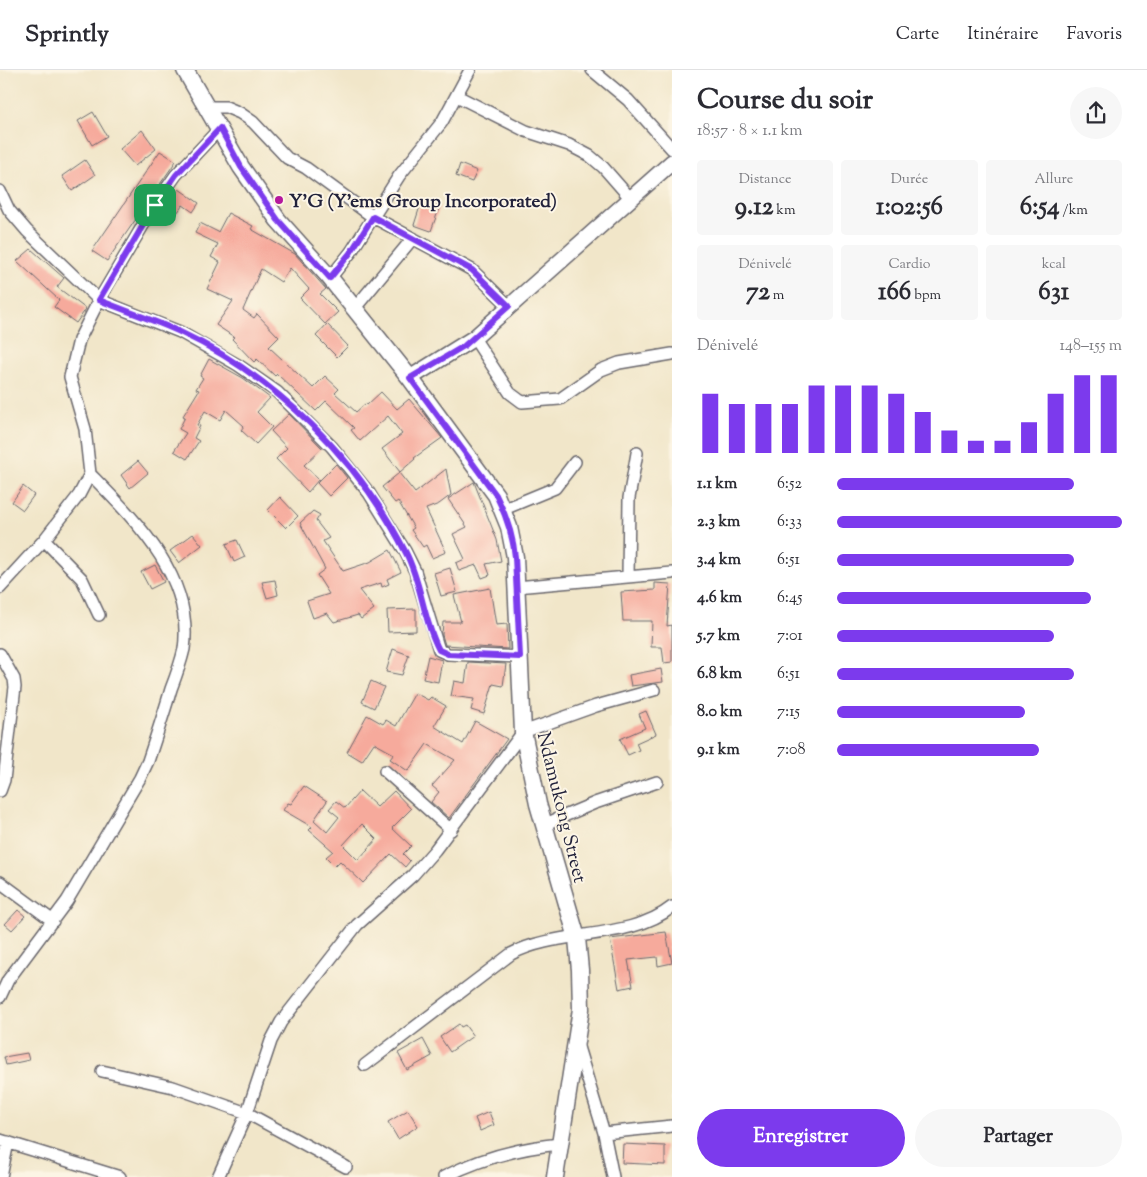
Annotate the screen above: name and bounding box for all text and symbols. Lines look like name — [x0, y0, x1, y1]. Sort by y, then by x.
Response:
text: Sprintly — [25, 18, 109, 52]
text: Carte — [896, 22, 939, 48]
text: Itinéraire — [967, 22, 1039, 48]
text: Favoris — [1067, 22, 1122, 48]
text: Course du soir — [697, 81, 873, 121]
button: share — [1070, 87, 1122, 139]
text: 18:57 · 8 × 1.1 km — [697, 120, 802, 143]
text: Distance — [739, 170, 792, 190]
text: Durée — [891, 170, 928, 190]
text: Allure — [1034, 170, 1073, 190]
pin — [134, 184, 176, 226]
place label: Y'G (Y'ems Group Incorporated) — [289, 189, 557, 216]
text: 9.12 — [735, 190, 773, 226]
text: 1:02:56 — [876, 190, 943, 226]
text: 6:54 — [1020, 190, 1060, 226]
icon: arrive — [141, 191, 169, 219]
marker: Y'G (Y'ems Group Incorporated) — [273, 194, 285, 206]
text: km — [773, 201, 796, 221]
text: /km — [1060, 201, 1088, 221]
text: Dénivelé — [738, 255, 792, 275]
text: Cardio — [888, 255, 931, 275]
text: kcal — [1042, 255, 1066, 275]
text: 72 — [746, 275, 770, 311]
text: 166 — [878, 275, 911, 311]
text: 631 — [1038, 275, 1069, 311]
text: m — [770, 286, 784, 306]
text: bpm — [911, 286, 941, 306]
text: Dénivelé — [697, 335, 758, 358]
text: 148–155 m — [1059, 335, 1122, 358]
text: 1.1 km — [697, 473, 737, 496]
text: 6:52 — [777, 473, 802, 496]
text: 2.3 km — [697, 511, 740, 534]
text: 6:33 — [777, 511, 802, 534]
text: 3.4 km — [697, 549, 741, 572]
text: 6:51 — [777, 549, 800, 572]
text: 4.6 km — [697, 587, 742, 610]
text: 6:45 — [777, 587, 803, 610]
text: 5.7 km — [697, 625, 740, 648]
text: 7:01 — [777, 625, 803, 648]
text: 6.8 km — [697, 663, 742, 686]
text: 6:51 — [777, 663, 800, 686]
text: 8.0 km — [697, 701, 742, 724]
text: 7:15 — [777, 701, 800, 724]
street label: Ndamukong Street — [529, 729, 593, 886]
text: 9.1 km — [697, 739, 740, 762]
text: 7:08 — [777, 739, 805, 762]
button: Enregistrer — [697, 1109, 905, 1167]
button: Partager — [915, 1109, 1122, 1167]

